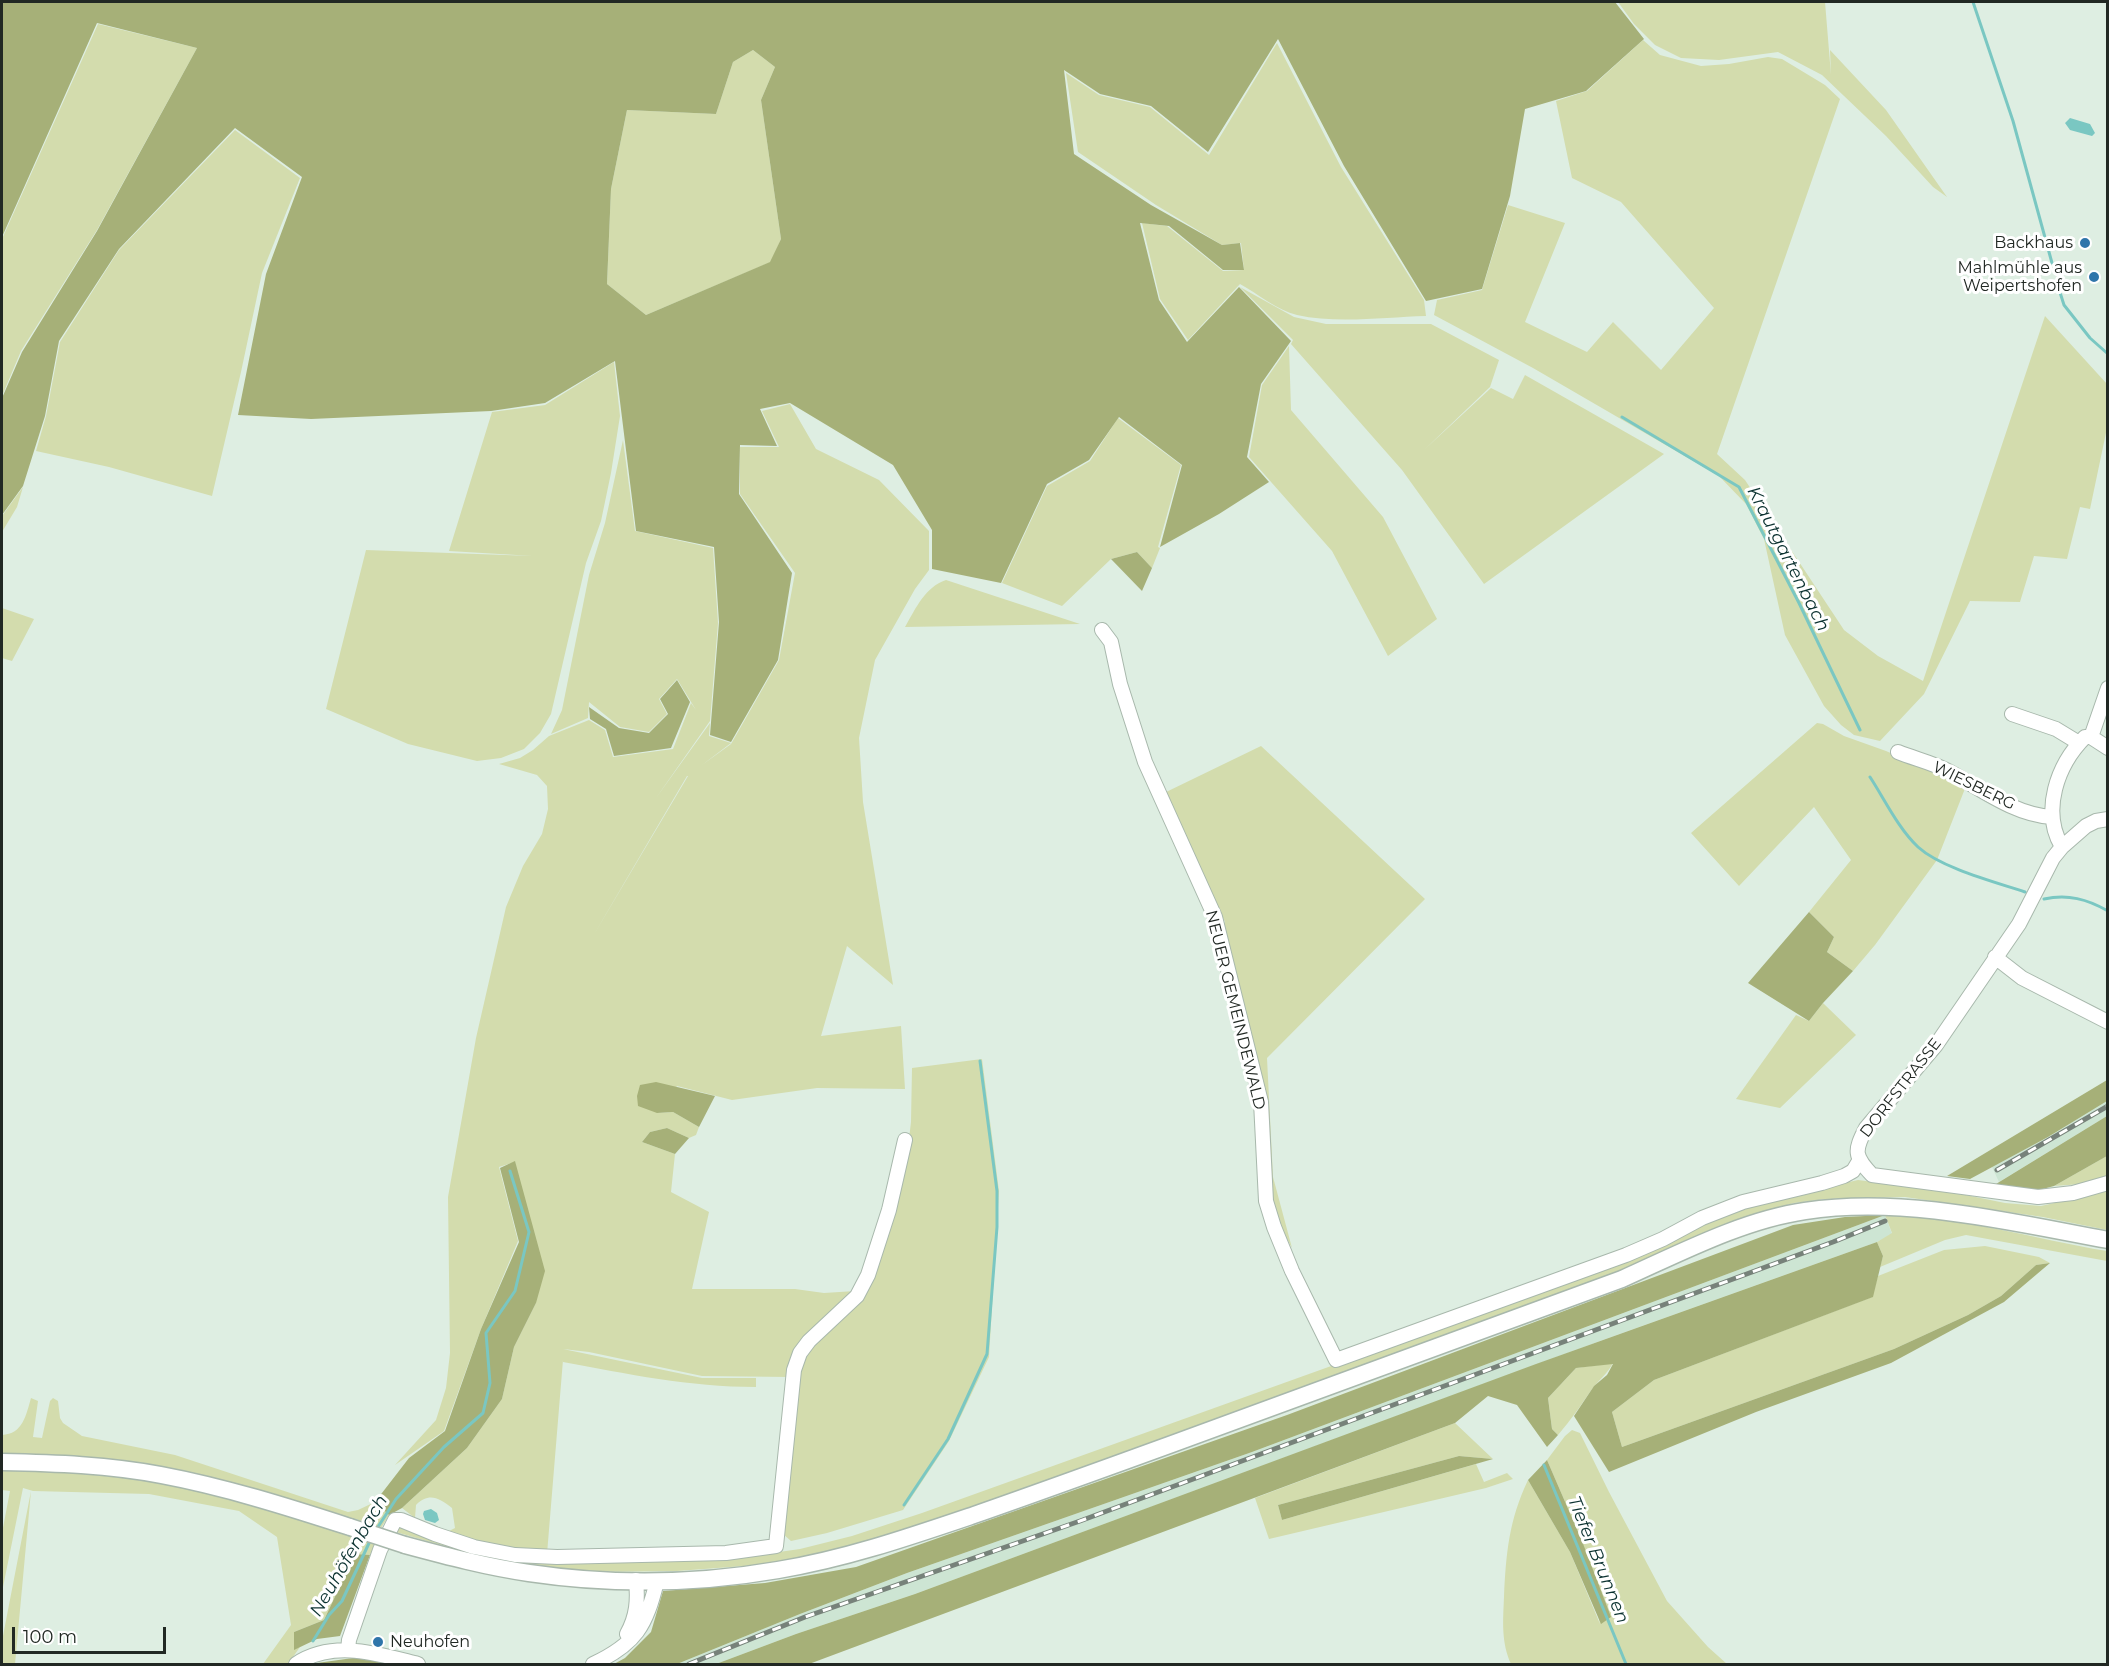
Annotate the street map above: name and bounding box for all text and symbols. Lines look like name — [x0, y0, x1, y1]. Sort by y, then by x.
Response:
place label: Backhaus — [1994, 233, 2073, 253]
marker: Backhaus — [2078, 236, 2092, 250]
place label: Mahlmühle aus Weipertshofen — [1957, 258, 2082, 296]
marker: Mahlmühle aus Weipertshofen — [2087, 270, 2101, 284]
water label: Krautgartenbach — [1742, 483, 1834, 635]
street label: WIESBERG — [1930, 758, 2018, 814]
street label: NEUER GEMEINDEWALD — [1201, 908, 1269, 1112]
street label: DORFSTRASSE — [1856, 1035, 1946, 1141]
water label: Neuhöfenbach — [305, 1491, 393, 1621]
water label: Tiefer Brunnen — [1563, 1493, 1633, 1627]
scale bar — [15, 1615, 170, 1653]
text: 100 m — [23, 1626, 77, 1648]
place label: Neuhofen — [390, 1632, 470, 1652]
marker: Neuhofen — [371, 1635, 385, 1649]

